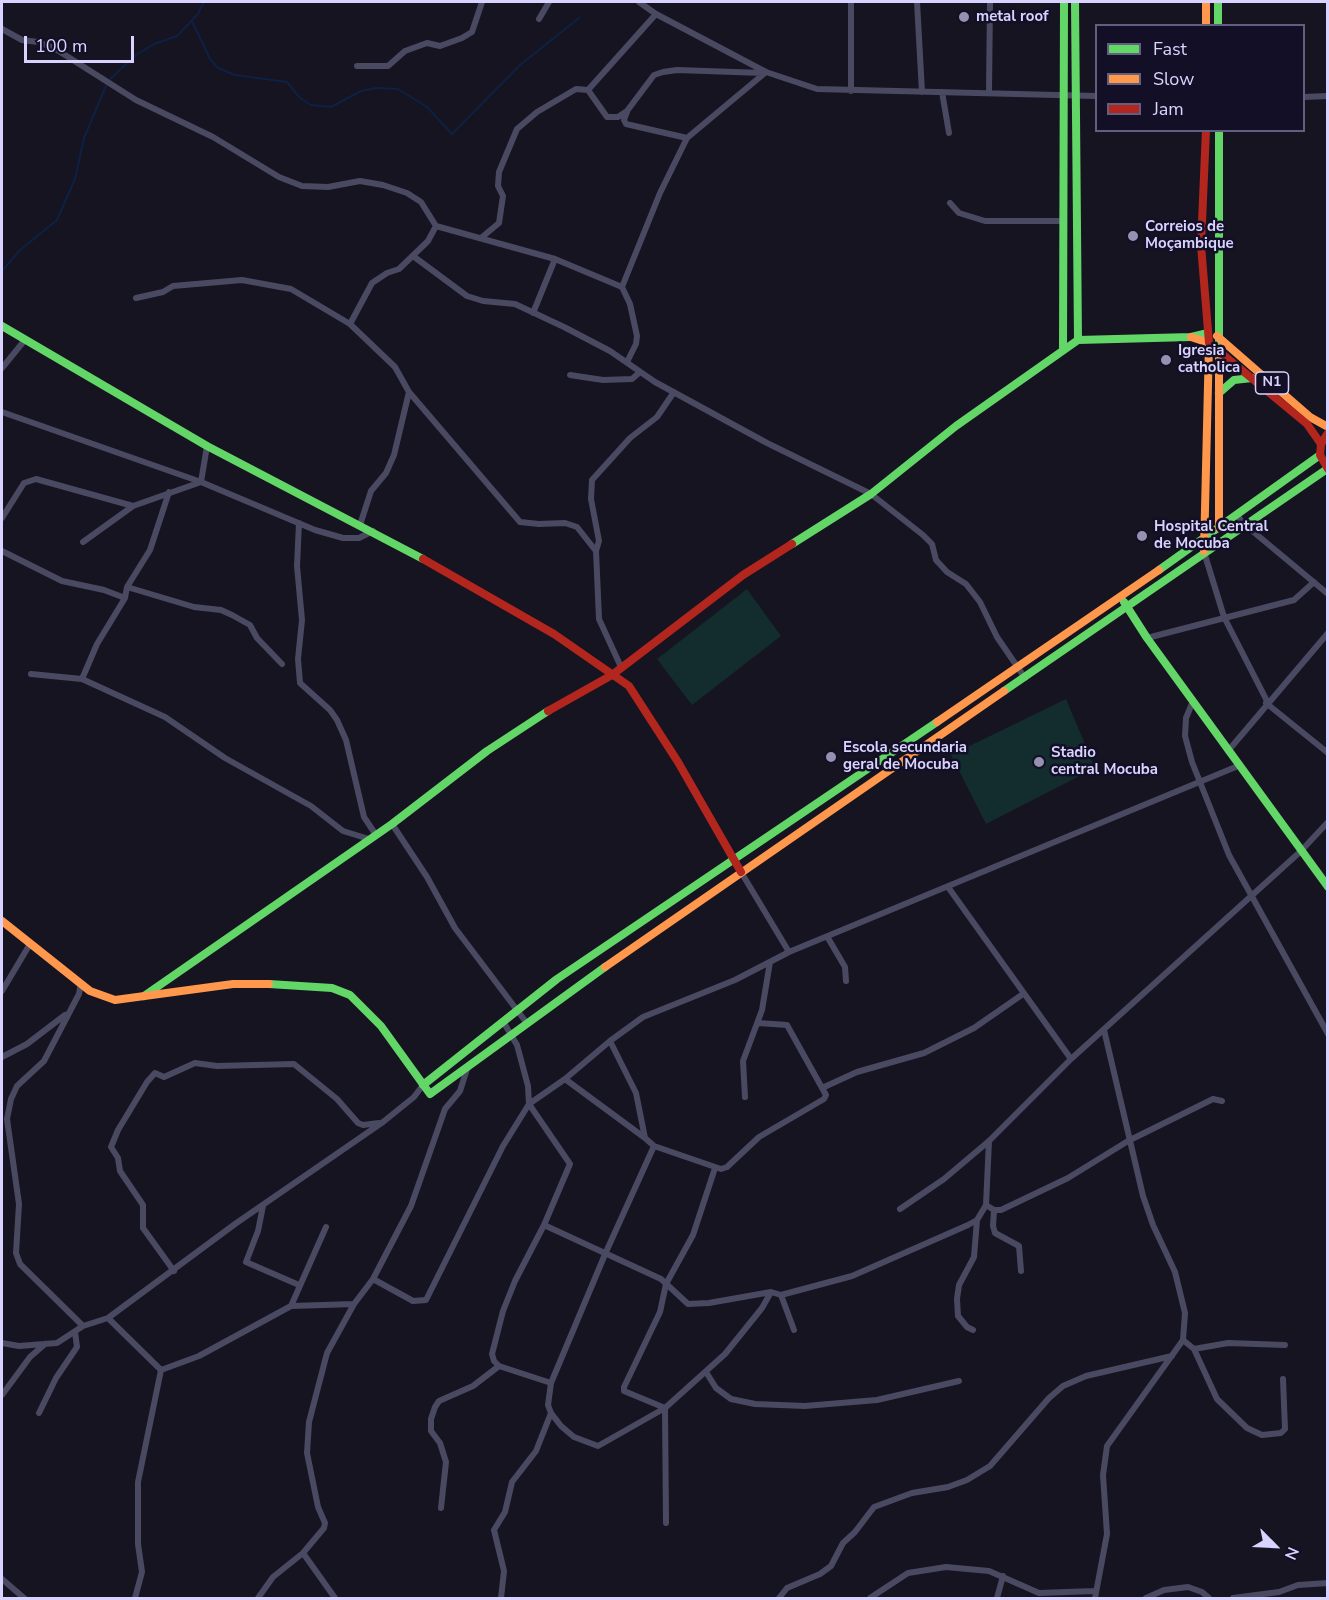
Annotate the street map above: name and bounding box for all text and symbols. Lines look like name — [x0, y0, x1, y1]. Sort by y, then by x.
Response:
place label: metal roof — [976, 8, 1048, 26]
marker: metal roof — [957, 10, 971, 24]
scale bar — [27, 24, 136, 62]
legend — [1095, 24, 1305, 132]
text: 100 m — [35, 34, 87, 58]
text: Fast — [1153, 37, 1187, 61]
text: Slow — [1153, 67, 1194, 91]
text: Jam — [1153, 97, 1184, 121]
place label: Correios de Moçambique — [1145, 218, 1234, 253]
marker: Correios de Moçambique — [1126, 229, 1140, 243]
place label: Igresia catholica — [1178, 342, 1240, 377]
marker: Igresia catholica — [1159, 353, 1173, 367]
road number: N1 — [1256, 372, 1288, 394]
place label: Hospital Central de Mocuba — [1154, 518, 1268, 553]
marker: Hospital Central de Mocuba — [1135, 529, 1149, 543]
place label: Escola secundaria geral de Mocuba — [843, 739, 967, 774]
place label: Stadio central Mocuba — [1051, 744, 1158, 779]
marker: Escola secundaria geral de Mocuba — [824, 750, 838, 764]
marker: Stadio central Mocuba — [1032, 755, 1046, 769]
north arrow — [1245, 1516, 1305, 1576]
text: N — [1279, 1543, 1304, 1563]

